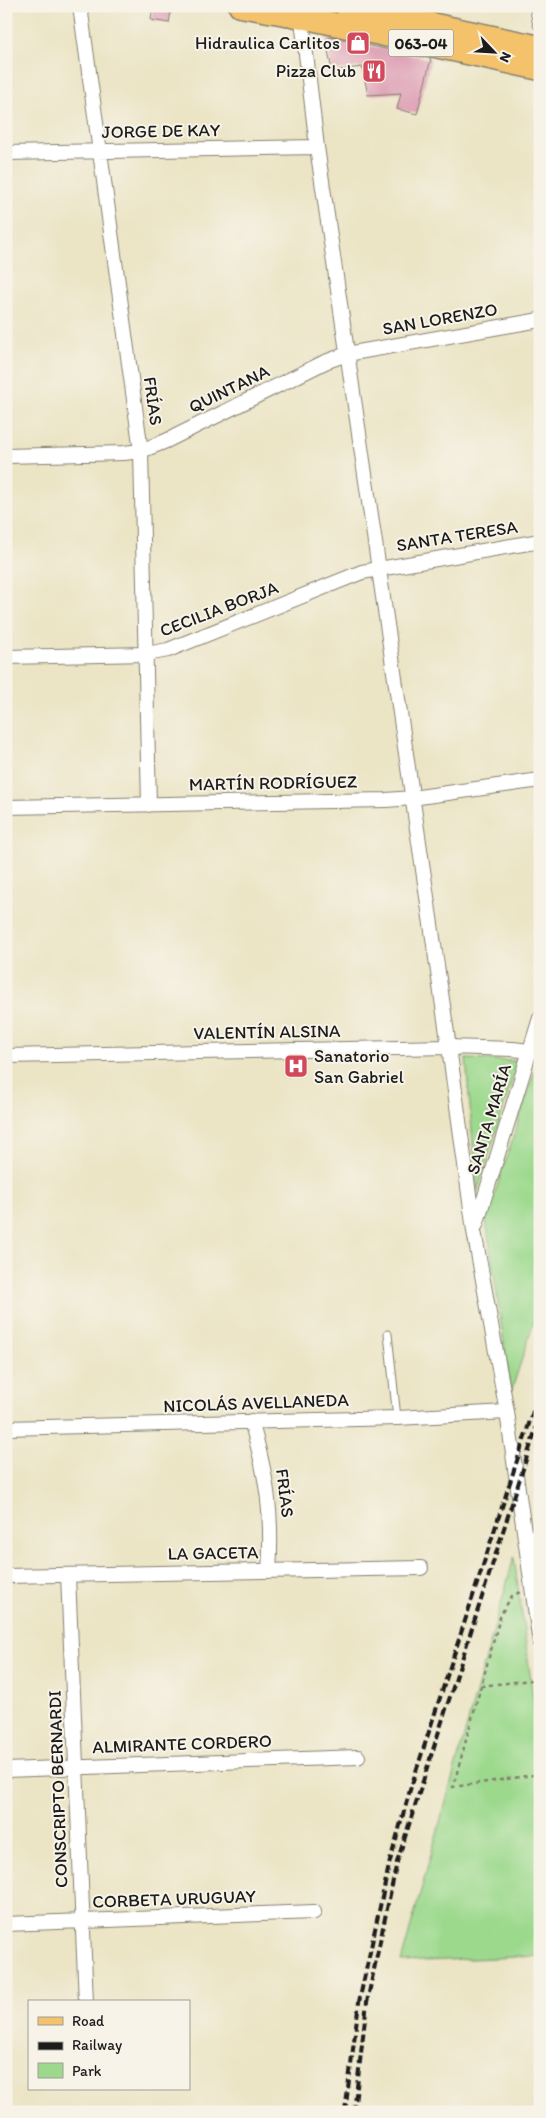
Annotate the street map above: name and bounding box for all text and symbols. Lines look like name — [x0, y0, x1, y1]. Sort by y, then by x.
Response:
north arrow — [468, 28, 518, 78]
road number: 063-04 — [388, 29, 454, 56]
shop icon: Hidraulica Carlitos — [345, 30, 371, 56]
place label: Hidraulica Carlitos — [195, 32, 340, 54]
text: N — [496, 49, 515, 65]
restaurant icon: Pizza Club — [361, 58, 387, 84]
place label: Pizza Club — [276, 60, 356, 82]
street label: JORGE DE KAY — [102, 119, 221, 143]
street label: SAN LORENZO — [381, 298, 499, 340]
street label: QUINTANA — [185, 360, 273, 418]
street label: FRÍAS — [139, 375, 167, 427]
street label: SANTA TERESA — [395, 515, 520, 556]
street label: CECILIA BORJA — [157, 576, 282, 642]
street label: MARTÍN RODRÍGUEZ — [189, 771, 357, 795]
street label: VALENTÍN ALSINA — [193, 1020, 341, 1044]
place label: Sanatorio San Gabriel — [314, 1045, 404, 1088]
hospital icon: Sanatorio San Gabriel — [283, 1053, 309, 1079]
street label: SANTA MARÍA — [462, 1061, 516, 1177]
street label: NICOLÁS AVELLANEDA — [163, 1389, 350, 1417]
street label: FRÍAS — [271, 1467, 299, 1519]
street label: LA GACETA — [167, 1541, 259, 1565]
street label: CONSCRIPTO BERNARDI — [44, 1690, 72, 1888]
street label: ALMIRANTE CORDERO — [92, 1730, 272, 1758]
street label: CORBETA URUGUAY — [92, 1885, 257, 1913]
legend — [28, 2000, 190, 2090]
text: Road — [72, 2012, 105, 2030]
text: Railway — [72, 2036, 122, 2054]
text: Park — [72, 2062, 102, 2080]

